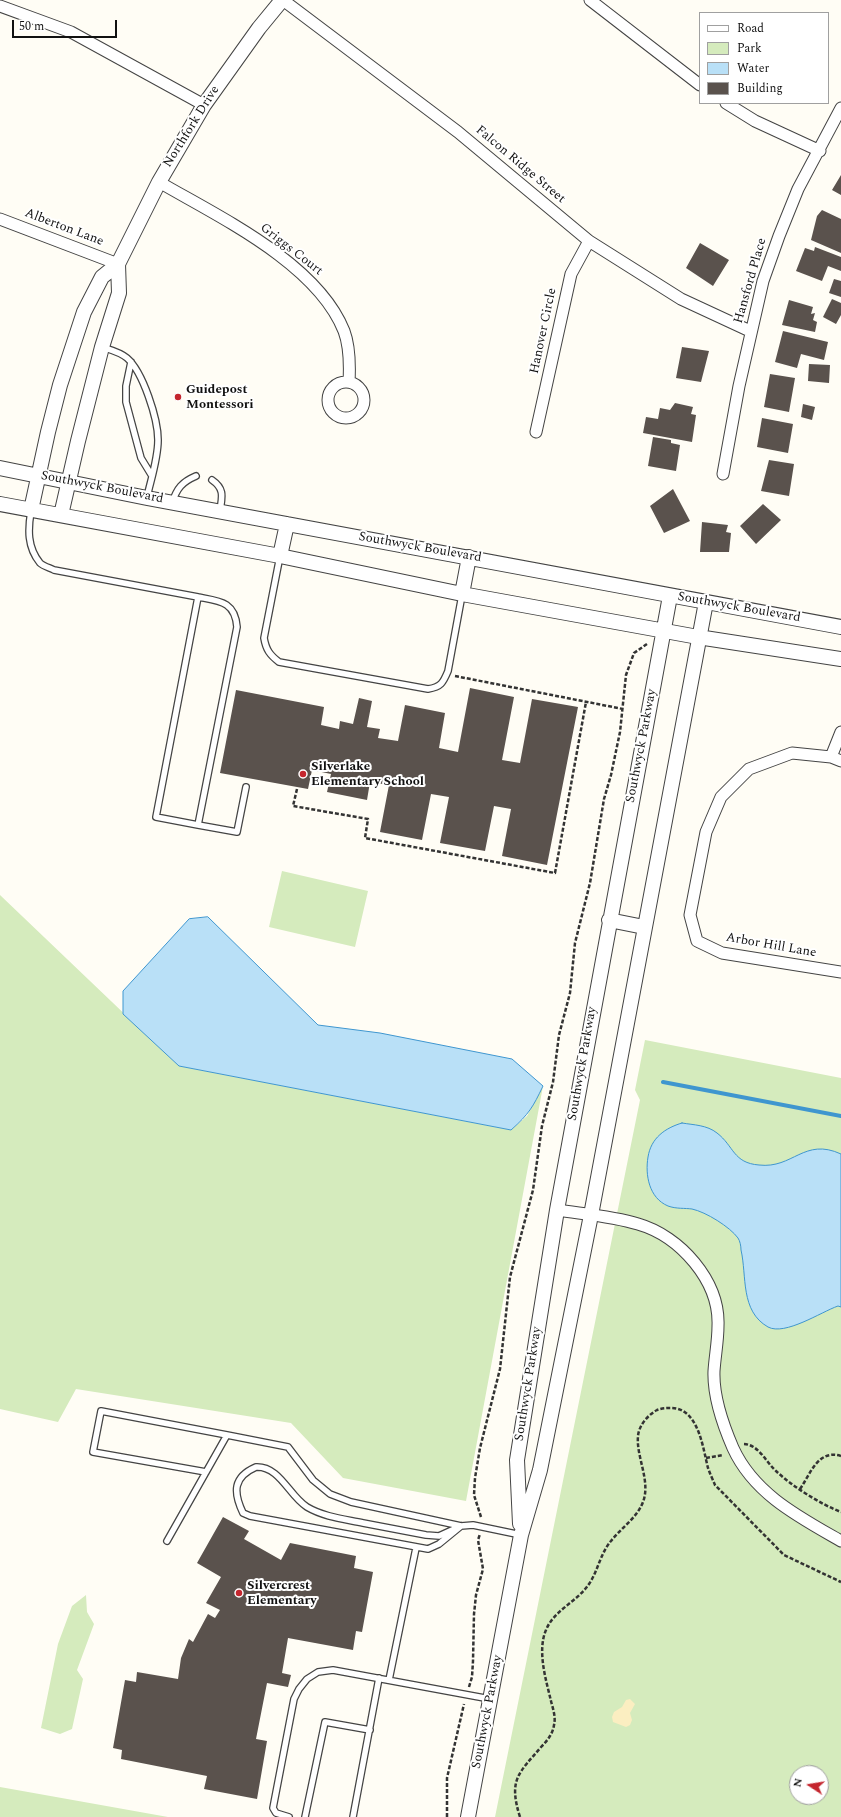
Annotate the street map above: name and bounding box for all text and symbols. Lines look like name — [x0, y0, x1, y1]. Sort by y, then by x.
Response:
scale bar — [14, 12, 119, 38]
legend — [699, 12, 829, 104]
text: 50 m — [19, 17, 44, 36]
text: Road — [737, 19, 764, 38]
text: Park — [737, 39, 762, 58]
text: Water — [737, 59, 769, 78]
text: Building — [737, 79, 783, 98]
street label: Northfork Drive — [161, 83, 223, 171]
street label: Falcon Ridge Street — [472, 123, 568, 207]
street label: Alberton Lane — [22, 206, 106, 250]
street label: Griggs Court — [256, 221, 326, 279]
street label: Hansford Place — [731, 236, 771, 326]
street label: Hanover Circle — [527, 287, 561, 375]
place label: Guidepost Montessori — [186, 382, 254, 413]
marker: Guidepost Montessori — [173, 392, 183, 402]
street label: Southwyck Boulevard — [39, 468, 165, 508]
street label: Southwyck Boulevard — [357, 530, 483, 566]
street label: Southwyck Boulevard — [676, 590, 802, 626]
street label: Southwyck Parkway — [623, 688, 661, 804]
place label: Silverlake Elementary School — [311, 759, 424, 790]
marker: Silverlake Elementary School — [298, 769, 308, 779]
street label: Arbor Hill Lane — [725, 930, 817, 962]
street label: Southwyck Parkway — [565, 1006, 601, 1122]
street label: Southwyck Parkway — [512, 1326, 546, 1442]
place label: Silvercrest Elementary — [247, 1578, 316, 1609]
marker: Silvercrest Elementary — [234, 1588, 244, 1598]
street label: Southwyck Parkway — [469, 1654, 507, 1770]
north arrow — [789, 1765, 829, 1805]
text: N — [789, 1776, 807, 1789]

